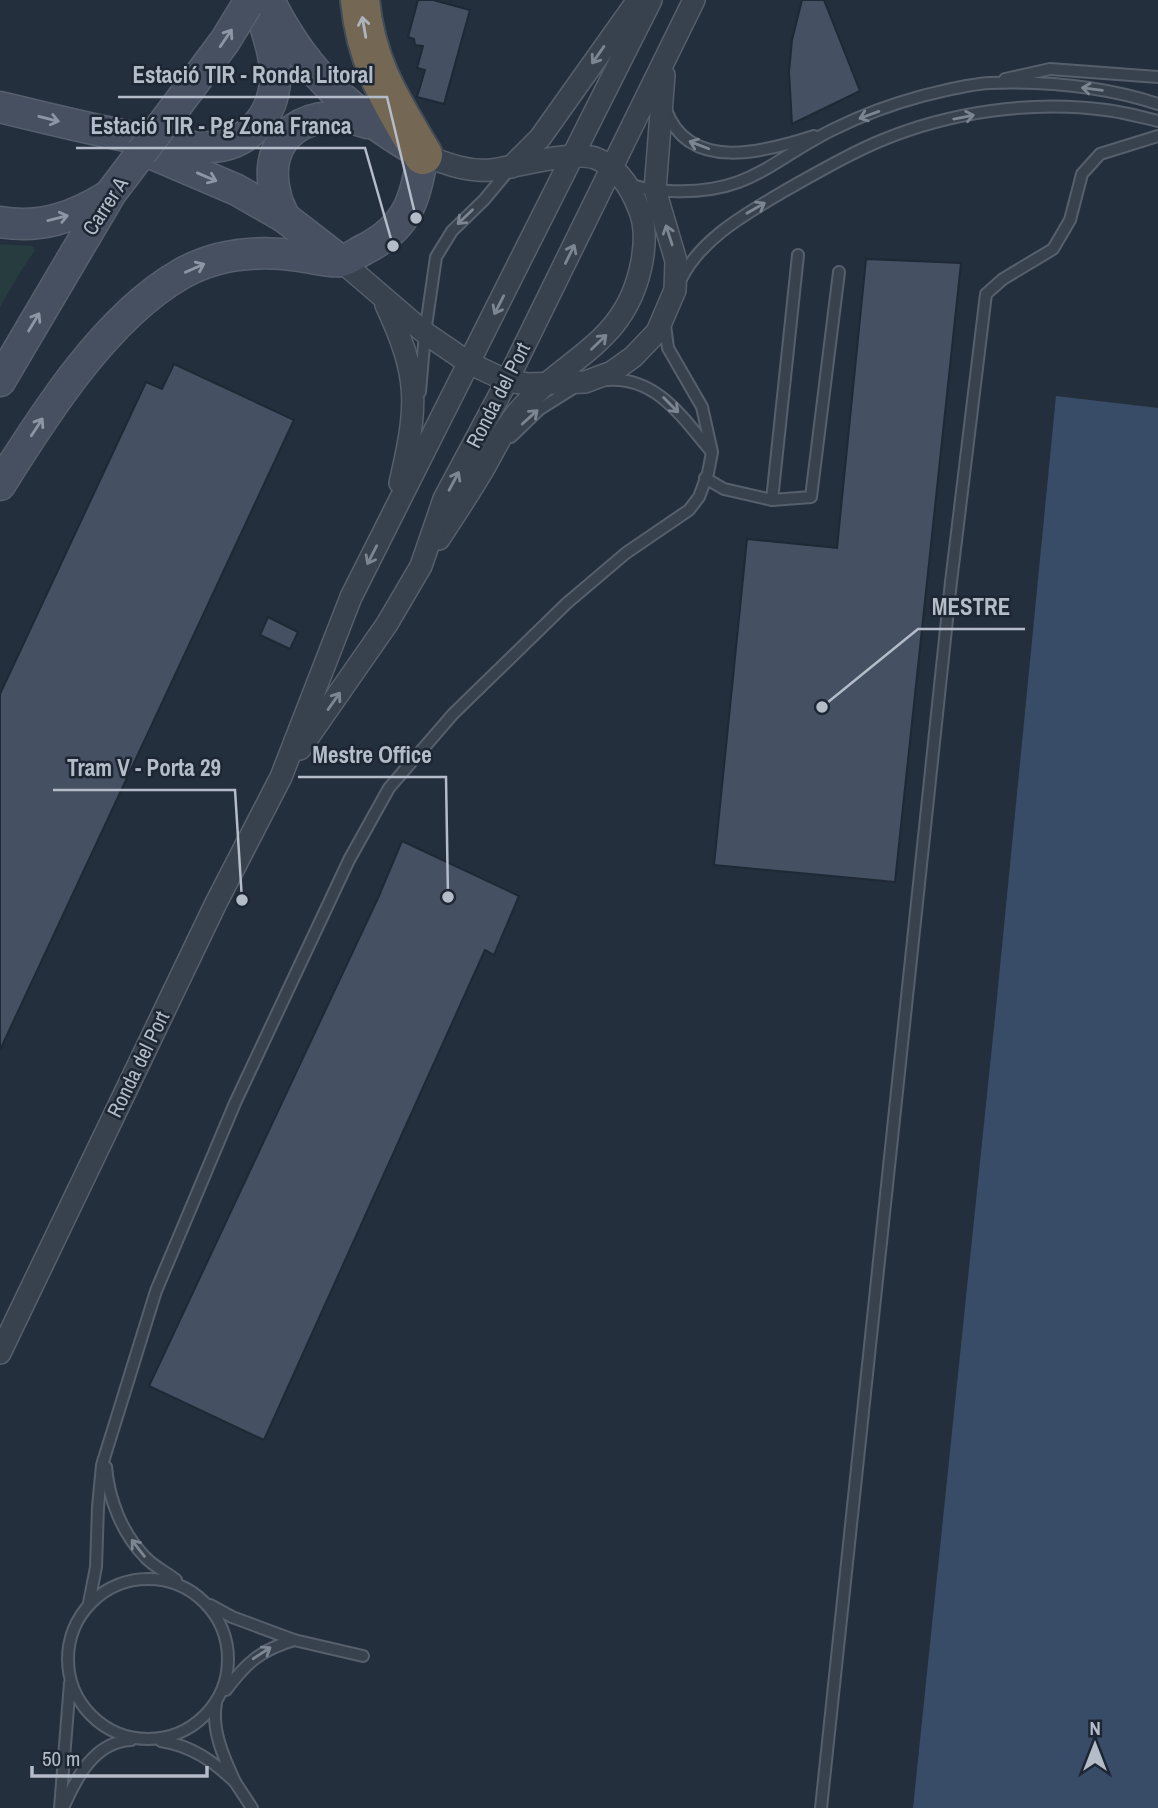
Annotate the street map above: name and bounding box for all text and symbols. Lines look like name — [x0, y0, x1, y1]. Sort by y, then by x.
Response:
one-way arrow — [357, 16, 370, 39]
one-way arrow — [219, 29, 233, 48]
one-way arrow — [591, 45, 605, 64]
callout: Estació TIR - Ronda Litoral — [118, 53, 387, 97]
text: Estació TIR - Ronda Litoral — [132, 59, 374, 90]
one-way arrow — [1081, 83, 1103, 96]
callout: Estació TIR - Pg Zona Franca — [76, 104, 365, 148]
text: Estació TIR - Pg Zona Franca — [91, 110, 352, 141]
one-way arrow — [858, 110, 880, 122]
one-way arrow — [952, 110, 975, 123]
one-way arrow — [38, 113, 60, 126]
one-way arrow — [688, 138, 710, 151]
street label: Carrer A — [75, 171, 135, 241]
one-way arrow — [196, 171, 217, 184]
one-way arrow — [746, 201, 766, 215]
one-way arrow — [457, 209, 474, 226]
one-way arrow — [46, 211, 69, 224]
one-way arrow — [662, 225, 674, 247]
one-way arrow — [563, 244, 577, 265]
one-way arrow — [184, 261, 205, 274]
one-way arrow — [491, 294, 505, 315]
one-way arrow — [27, 312, 41, 332]
one-way arrow — [590, 334, 607, 351]
street label: Ronda del Port — [459, 337, 537, 453]
one-way arrow — [662, 396, 679, 413]
one-way arrow — [521, 409, 539, 425]
one-way arrow — [30, 418, 44, 438]
one-way arrow — [448, 471, 461, 492]
one-way arrow — [365, 544, 379, 565]
callout: MESTRE — [918, 585, 1025, 629]
text: MESTRE — [932, 591, 1010, 622]
one-way arrow — [327, 692, 341, 711]
callout: Mestre Office — [298, 733, 446, 777]
text: Mestre Office — [312, 739, 432, 770]
callout: Tram V - Porta 29 — [53, 746, 235, 790]
text: Tram V - Porta 29 — [67, 752, 221, 783]
street label: Ronda del Port — [100, 1006, 176, 1122]
one-way arrow — [130, 1539, 145, 1557]
one-way arrow — [252, 1645, 271, 1660]
north arrow — [1060, 1710, 1130, 1780]
text: N — [1089, 1715, 1101, 1741]
scale bar — [32, 1734, 206, 1778]
text: 50 m — [42, 1744, 80, 1773]

